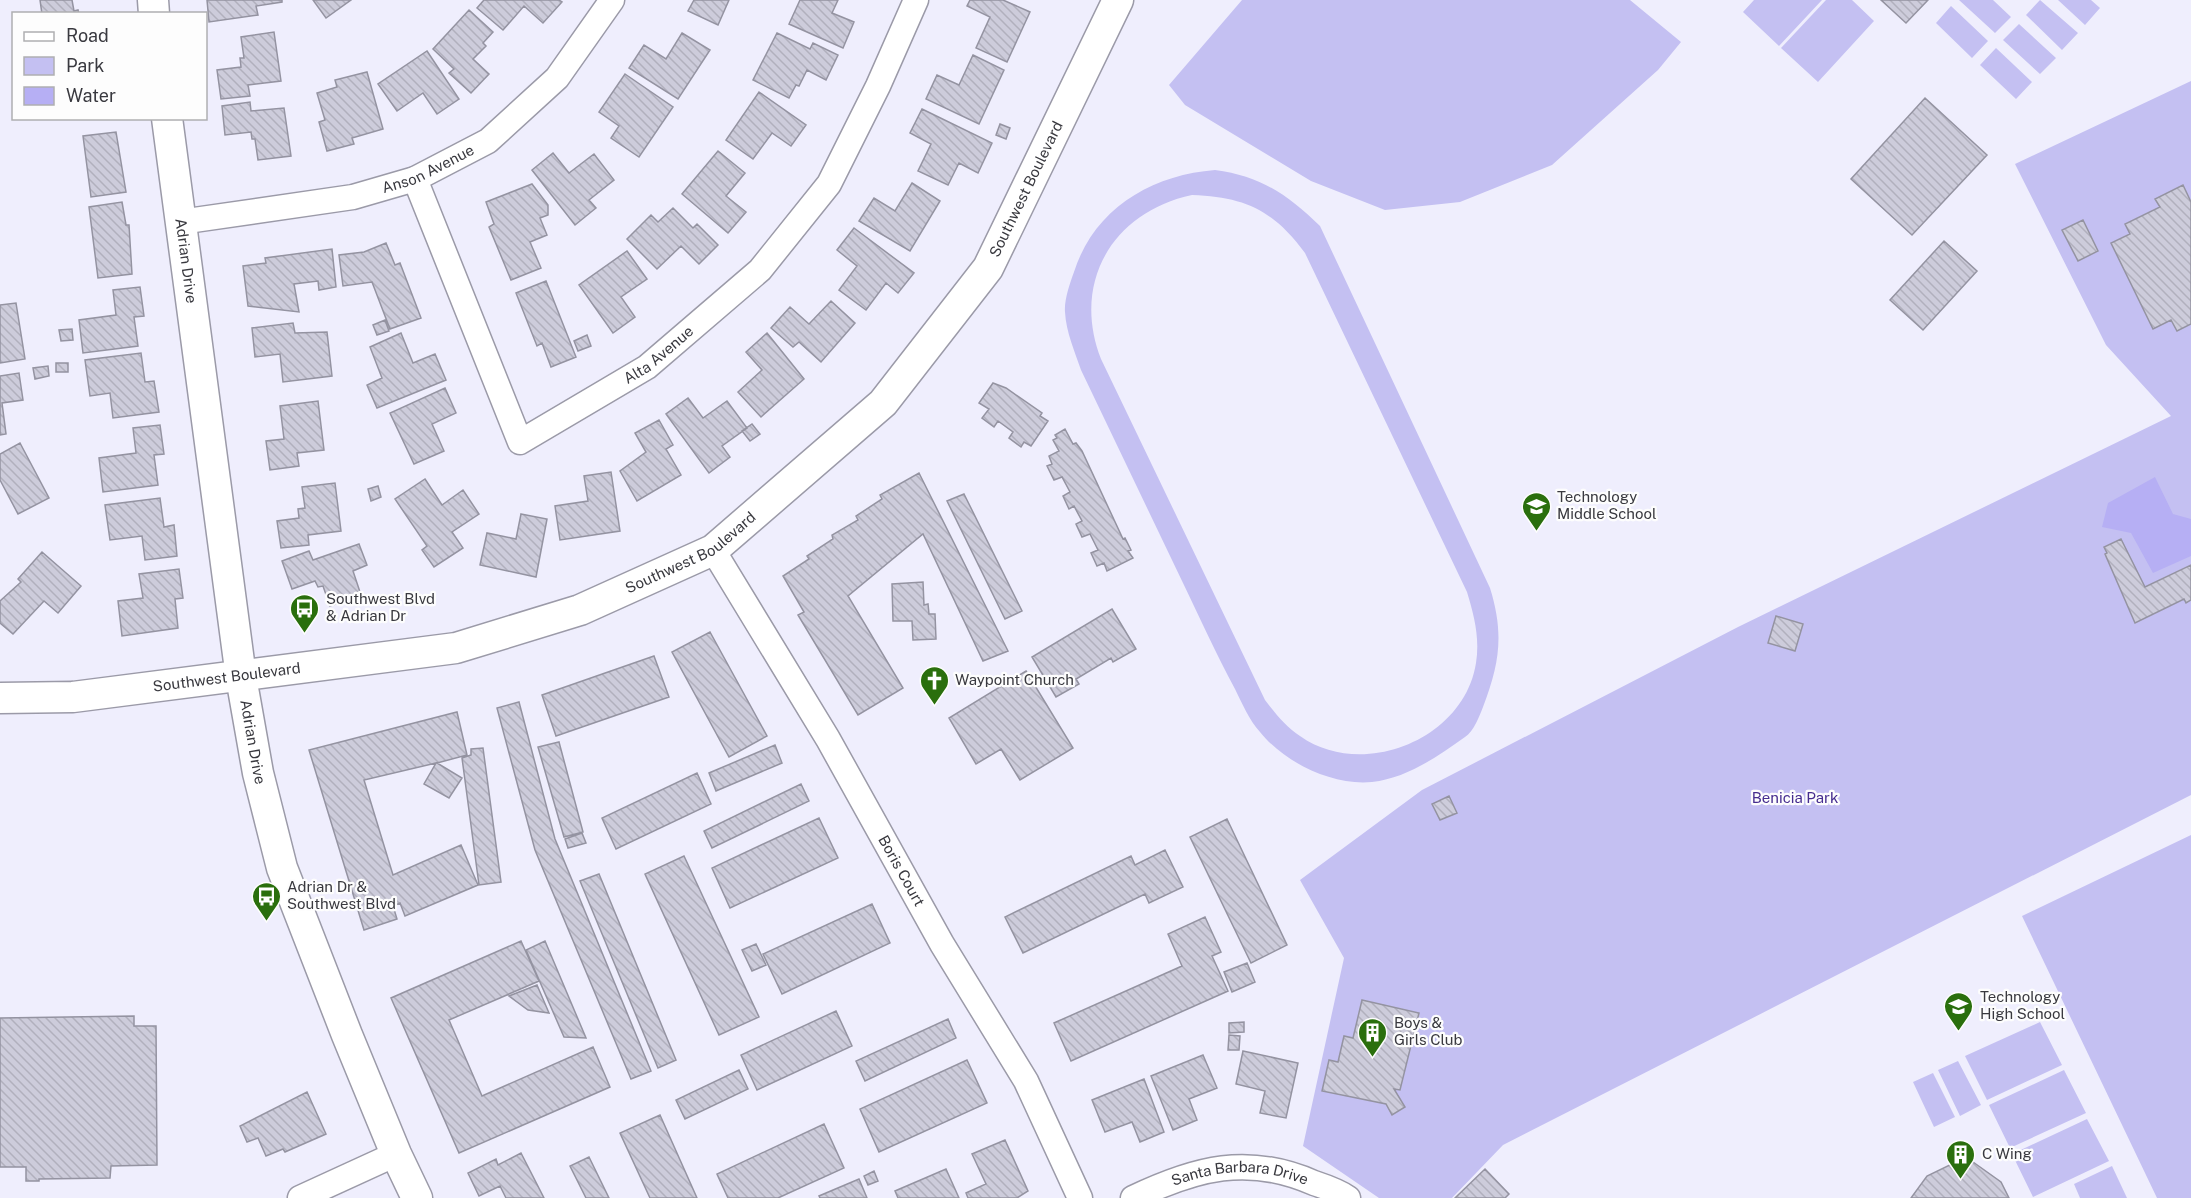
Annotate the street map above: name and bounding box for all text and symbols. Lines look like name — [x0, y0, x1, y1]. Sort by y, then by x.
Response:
legend — [12, 12, 207, 120]
text: Road — [66, 25, 109, 46]
text: Park — [66, 55, 104, 76]
text: Water — [66, 85, 116, 106]
street label: Southwest Boulevard — [986, 118, 1066, 260]
street label: Anson Avenue — [380, 141, 477, 196]
street label: Adrian Drive — [172, 217, 200, 304]
street label: Alta Avenue — [620, 322, 696, 387]
place label: Technology Middle School — [1557, 488, 1656, 522]
school or university icon: Technology Middle School — [1520, 490, 1552, 532]
street label: Southwest Boulevard — [623, 508, 759, 596]
place label: Southwest Blvd & Adrian Dr — [326, 590, 435, 624]
bus stop icon: Southwest Blvd & Adrian Dr — [289, 592, 321, 634]
street label: Southwest Boulevard — [152, 659, 302, 695]
church icon: Waypoint Church — [918, 664, 950, 706]
place label: Waypoint Church — [955, 671, 1074, 688]
street label: Adrian Drive — [237, 698, 270, 786]
park label: Benicia Park — [1752, 789, 1838, 806]
street label: Boris Court — [875, 832, 928, 909]
place label: Adrian Dr & Southwest Blvd — [287, 878, 396, 912]
bus stop icon: Adrian Dr & Southwest Blvd — [250, 880, 282, 922]
place label: Technology High School — [1980, 988, 2065, 1022]
school or university icon: Technology High School — [1943, 990, 1975, 1032]
place label: Boys & Girls Club — [1394, 1014, 1463, 1048]
building icon: Boys & Girls Club — [1357, 1016, 1389, 1058]
building icon: C Wing — [1945, 1138, 1977, 1180]
place label: C Wing — [1982, 1145, 2032, 1162]
street label: Santa Barbara Drive — [1169, 1158, 1311, 1189]

